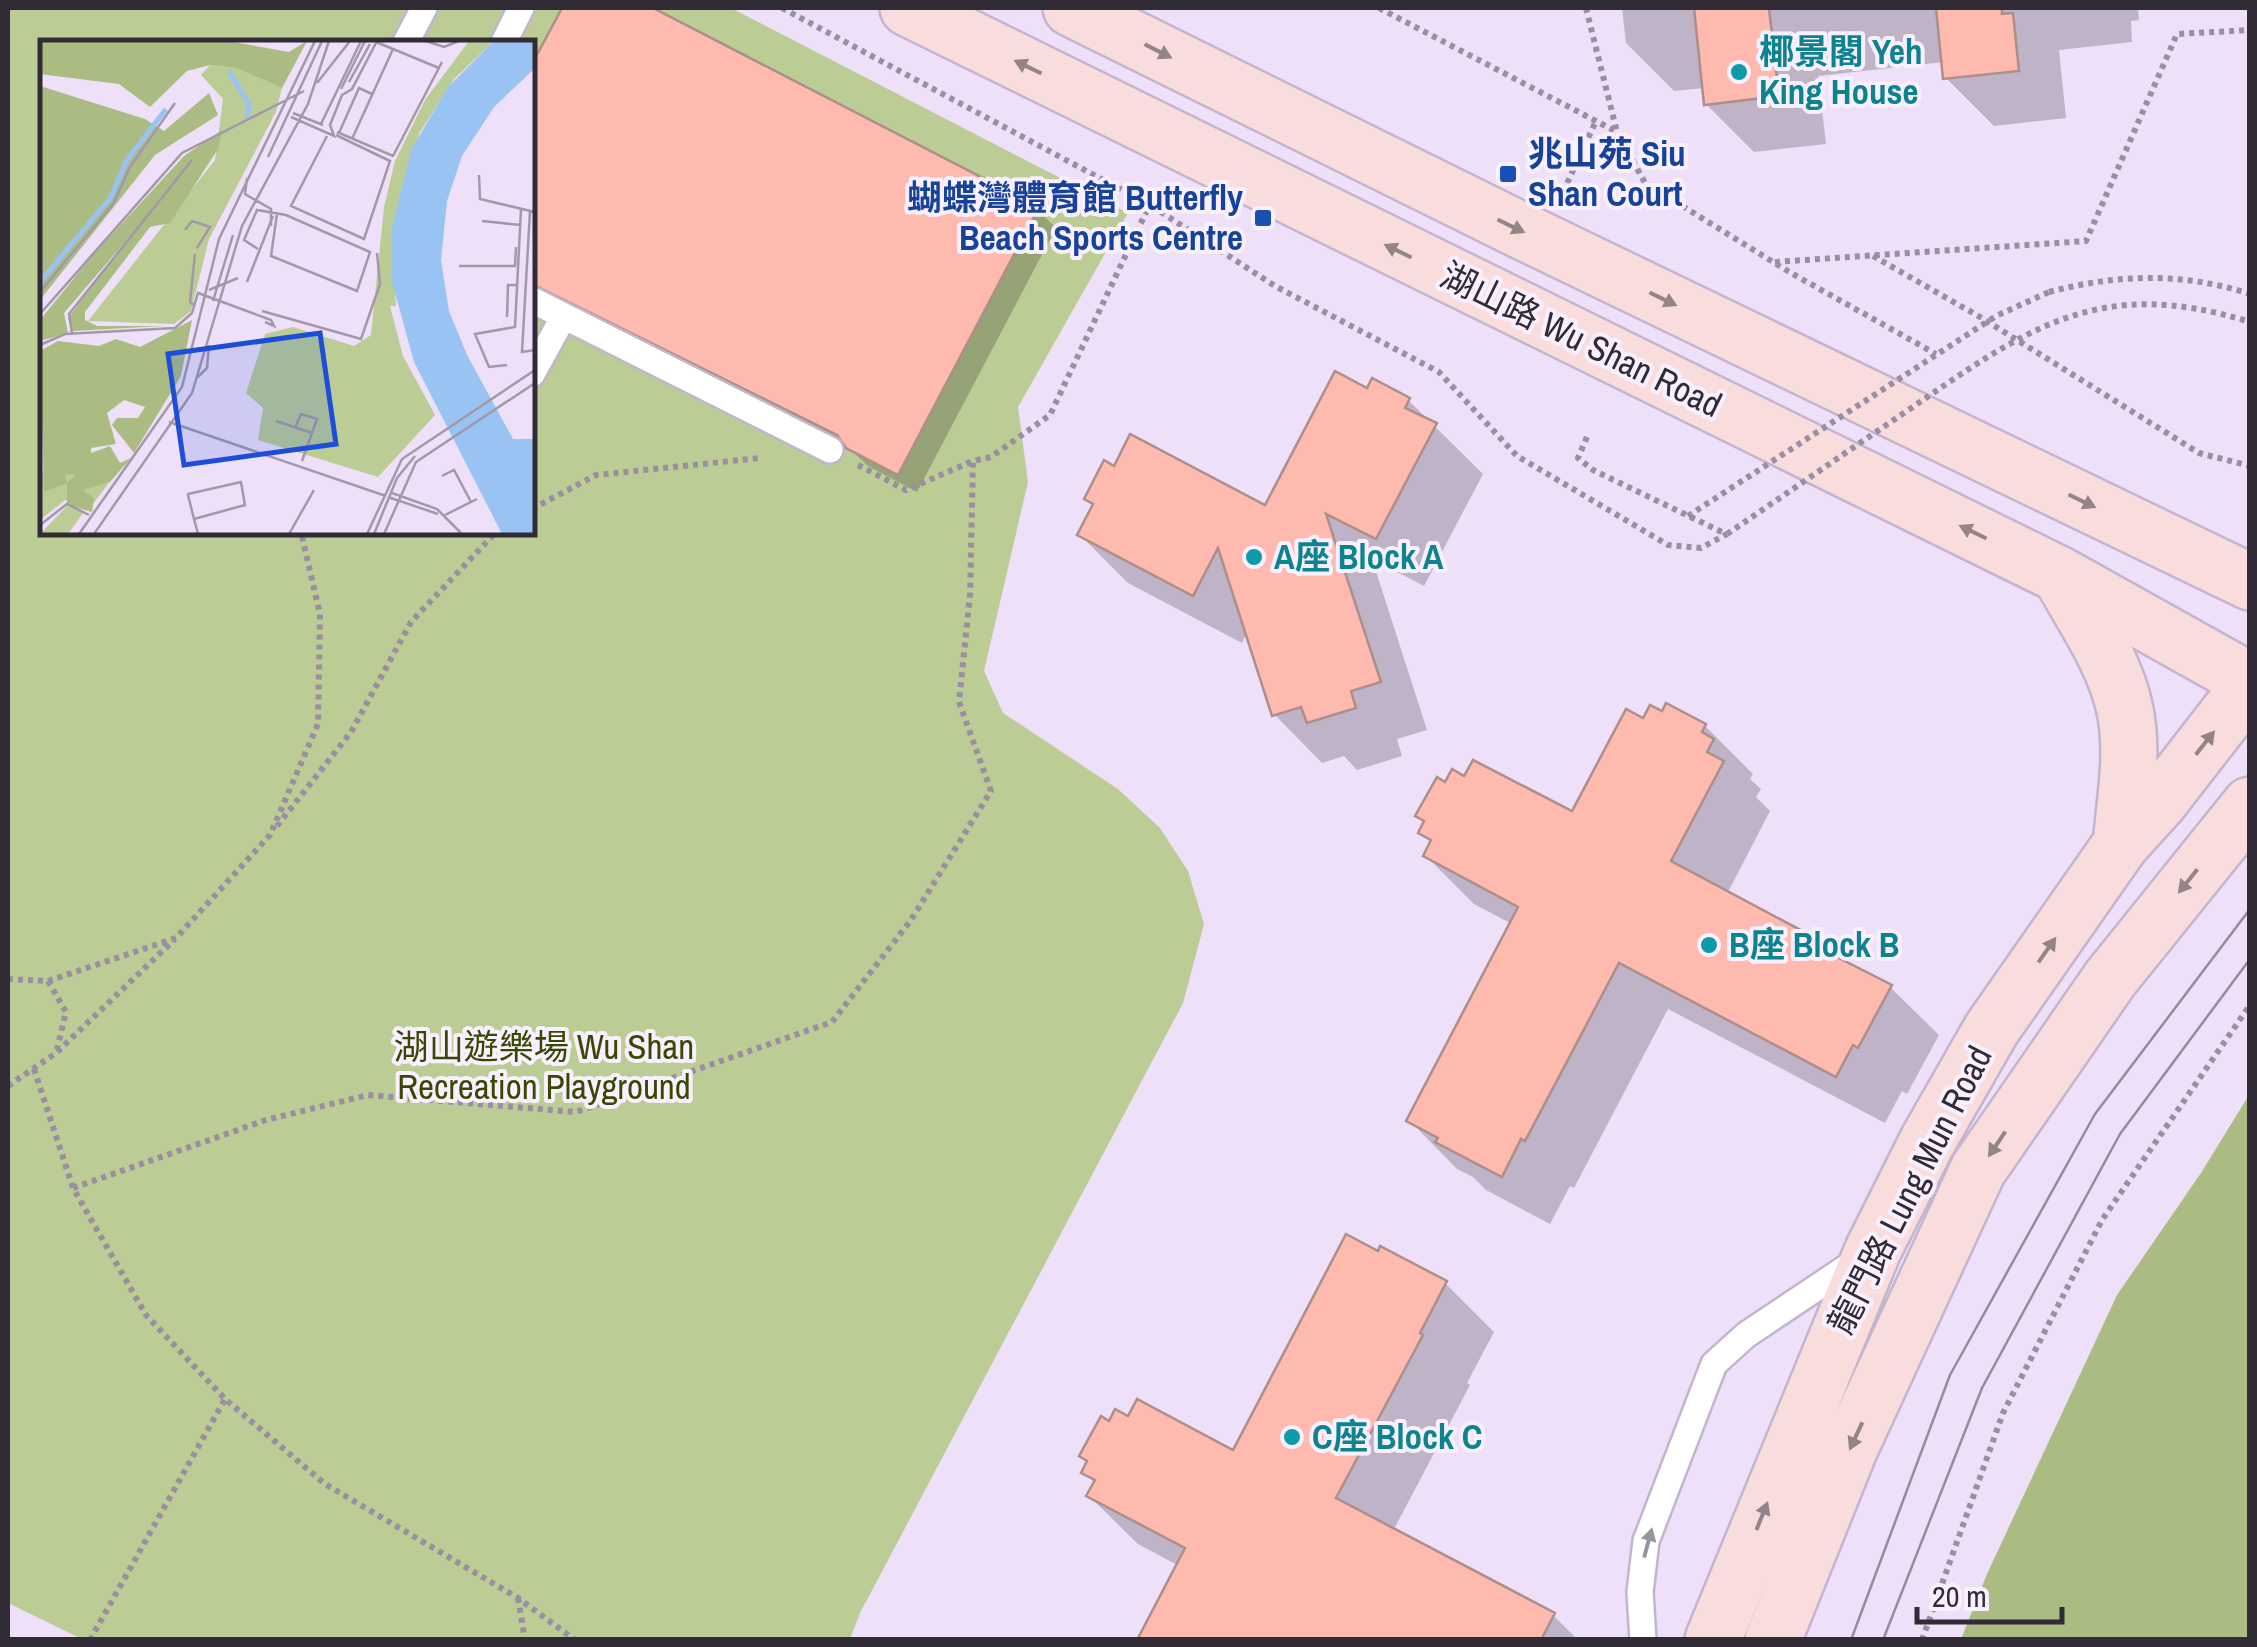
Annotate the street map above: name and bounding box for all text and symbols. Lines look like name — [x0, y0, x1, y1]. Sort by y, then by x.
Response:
place label: 椰景閣 Yeh King House — [1759, 28, 1923, 115]
inset map — [40, 40, 535, 535]
one-way arrow — [1144, 42, 1173, 59]
one-way arrow — [1014, 59, 1043, 76]
marker: 椰景閣 Yeh King House — [1728, 61, 1750, 83]
place label: 兆山苑 Siu Shan Court — [1528, 130, 1686, 217]
marker: 兆山苑 Siu Shan Court — [1497, 163, 1519, 185]
place label: 蝴蝶灣體育館 Butterfly Beach Sports Centre — [907, 174, 1243, 261]
marker: 蝴蝶灣體育館 Butterfly Beach Sports Centre — [1252, 207, 1274, 229]
one-way arrow — [1497, 217, 1526, 234]
one-way arrow — [1384, 242, 1413, 259]
street label: 湖山路 Wu Shan Road — [1433, 251, 1730, 428]
one-way arrow — [1649, 290, 1678, 307]
one-way arrow — [2067, 493, 2096, 510]
one-way arrow — [1958, 524, 1987, 541]
place label: A座 Block A — [1274, 533, 1444, 580]
marker: A座 Block A — [1243, 546, 1265, 568]
one-way arrow — [2194, 730, 2215, 756]
one-way arrow — [2178, 869, 2199, 894]
place label: B座 Block B — [1729, 921, 1900, 968]
marker: B座 Block B — [1698, 934, 1720, 956]
one-way arrow — [2037, 937, 2056, 963]
park label: 湖山遊樂場 Wu Shan Recreation Playground — [394, 1023, 694, 1110]
street label: 龍門路 Lung Mun Road — [1817, 1038, 2003, 1342]
one-way arrow — [1988, 1130, 2007, 1157]
place label: C座 Block C — [1312, 1413, 1483, 1460]
one-way arrow — [1847, 1422, 1864, 1451]
marker: C座 Block C — [1281, 1426, 1303, 1448]
one-way arrow — [1755, 1501, 1771, 1531]
one-way arrow — [1640, 1527, 1656, 1558]
scale bar — [1917, 1562, 2062, 1624]
text: 20 m — [1932, 1576, 1987, 1616]

